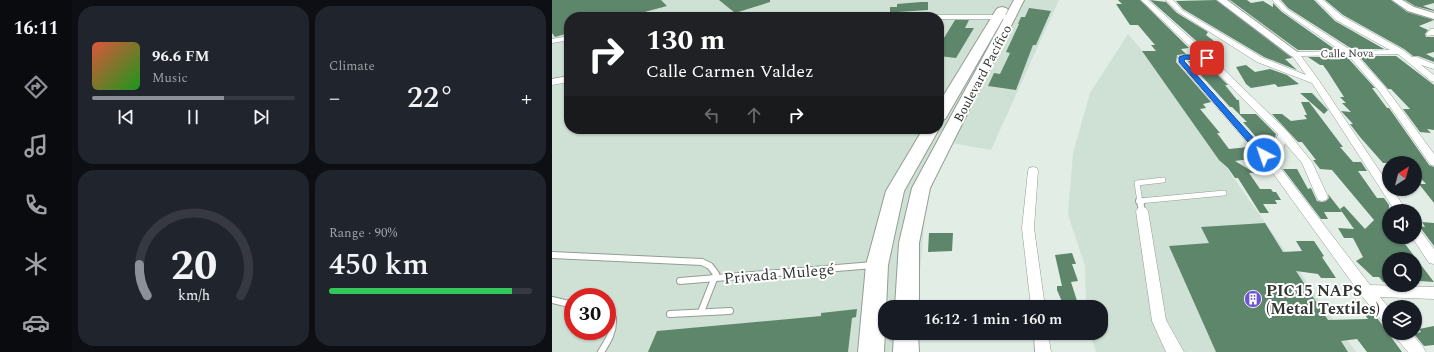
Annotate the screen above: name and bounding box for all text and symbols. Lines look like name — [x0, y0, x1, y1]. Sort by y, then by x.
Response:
text: 16:11 — [13, 15, 59, 42]
text: 130 m — [646, 19, 725, 62]
street label: Boulevard Pacífico — [949, 21, 1017, 126]
icon: right — [580, 28, 632, 80]
pin — [1190, 41, 1224, 75]
text: 96.6 FM — [152, 45, 209, 68]
street label: Calle Nova — [1320, 45, 1374, 62]
icon: arrive — [1196, 47, 1218, 69]
text: Climate — [329, 56, 375, 76]
text: Calle Carmen Valdez — [646, 58, 814, 85]
text: Music — [152, 68, 188, 88]
icon: directions — [22, 73, 50, 101]
text: 22° — [407, 75, 454, 121]
text: − — [329, 82, 340, 115]
text: + — [521, 82, 532, 115]
icon: left — [701, 104, 723, 126]
icon: ahead — [743, 104, 765, 126]
icon: right — [785, 104, 807, 126]
icon: previous — [115, 106, 137, 128]
icon: pause — [182, 106, 204, 128]
icon: next — [250, 106, 272, 128]
icon: music — [22, 132, 50, 160]
position arrow — [1243, 134, 1285, 176]
north arrow — [1382, 156, 1422, 196]
map controls — [1382, 156, 1422, 340]
icon: phone — [22, 191, 50, 219]
button: sound — [1382, 204, 1422, 244]
text: Range · 90% — [329, 223, 397, 243]
text: 20 — [170, 235, 217, 298]
text: 450 km — [329, 242, 429, 288]
icon: climate — [22, 250, 50, 278]
button: search — [1382, 252, 1422, 292]
street label: Privada Mulegé — [723, 257, 836, 291]
place label: PIC15 NAPS (Metal Textiles) — [1266, 279, 1380, 321]
text: km/h — [177, 285, 210, 307]
speed limit sign: 30 — [564, 288, 616, 340]
building icon: PIC15 NAPS (Metal Textiles) — [1243, 289, 1263, 309]
button: layers — [1382, 300, 1422, 340]
text: 16:12 · 1 min · 160 m — [924, 308, 1062, 331]
icon: car — [22, 309, 50, 337]

